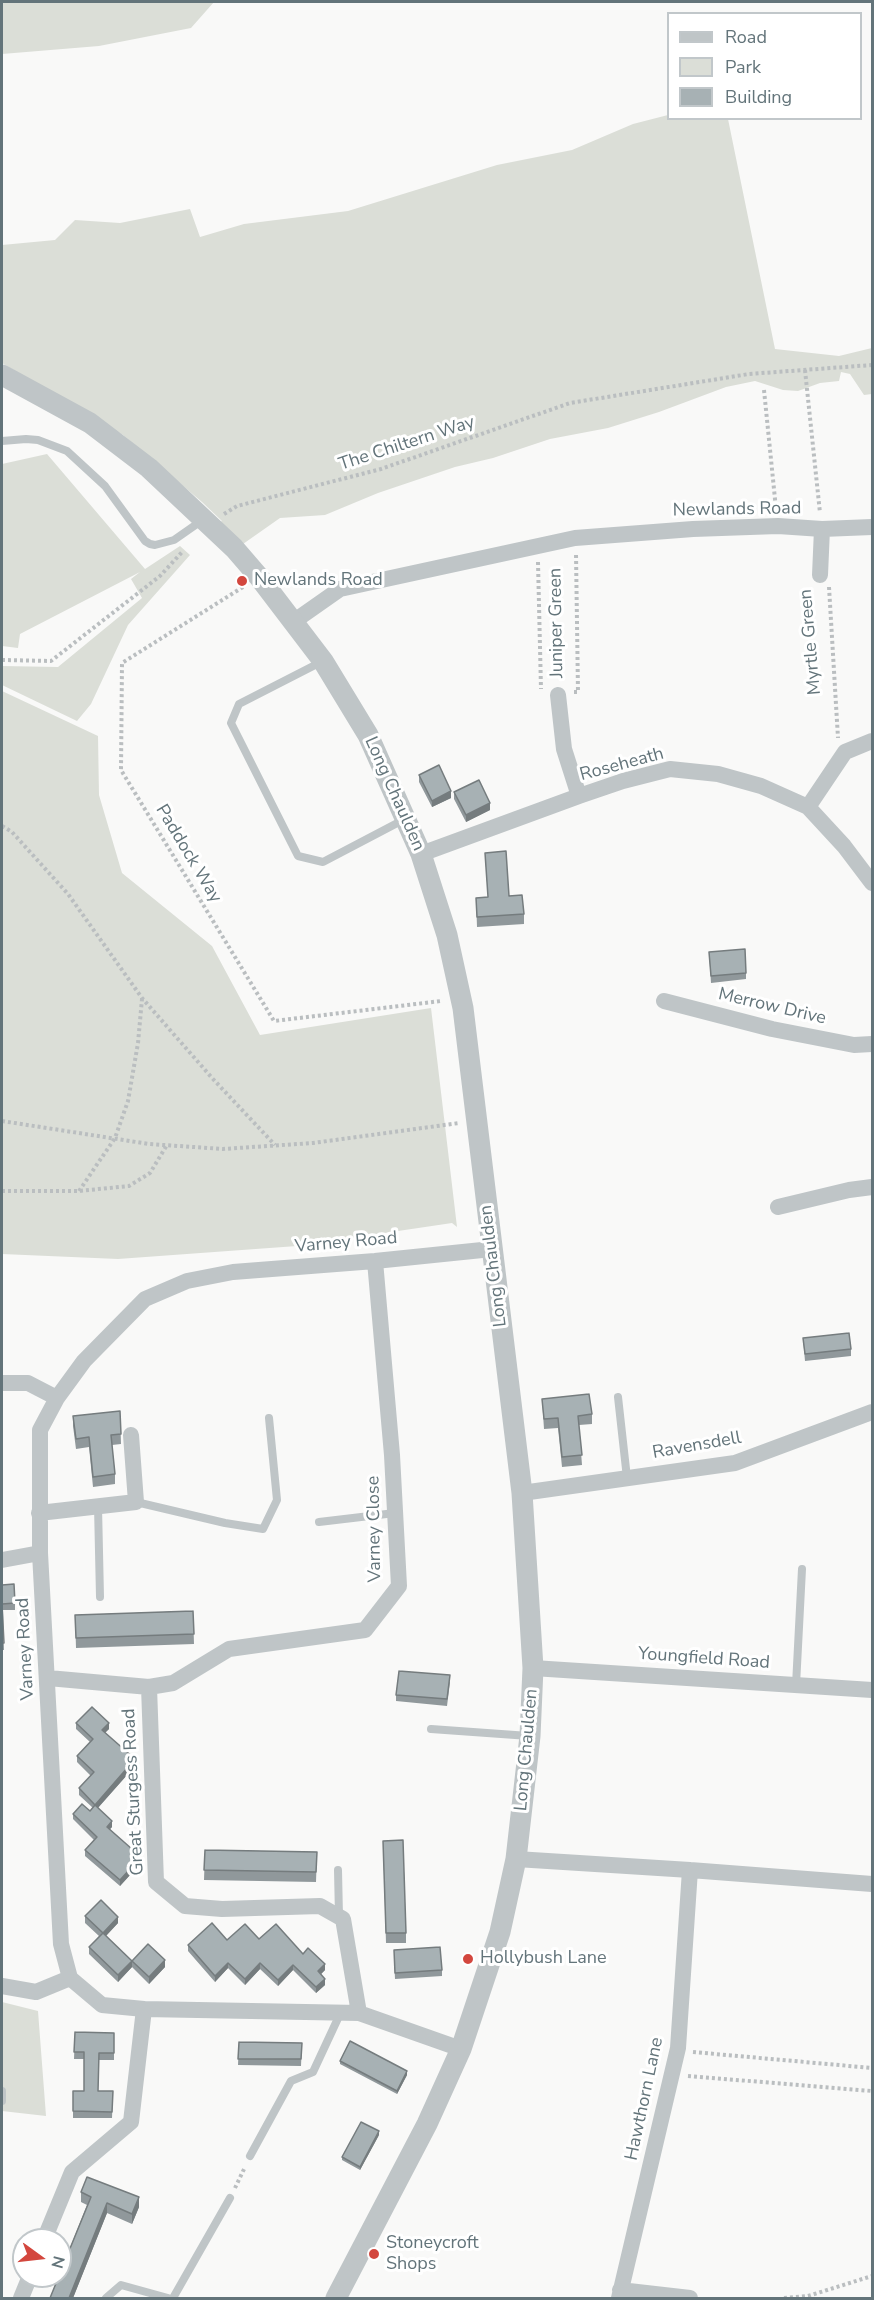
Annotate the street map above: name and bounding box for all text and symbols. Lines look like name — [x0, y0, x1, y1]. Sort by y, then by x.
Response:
legend — [667, 12, 862, 120]
text: Road — [725, 25, 767, 49]
text: Park — [725, 55, 761, 79]
text: Building — [725, 85, 792, 109]
street label: The Chiltern Way — [336, 412, 478, 476]
street label: Newlands Road — [672, 498, 802, 522]
street label: Juniper Green — [545, 568, 569, 678]
place label: Newlands Road — [254, 570, 383, 592]
marker: Newlands Road — [235, 574, 249, 588]
street label: Myrtle Green — [796, 588, 826, 696]
street label: Long Chaulden — [359, 734, 429, 854]
street label: Roseheath — [578, 743, 666, 787]
street label: Paddock Way — [150, 801, 226, 907]
street label: Merrow Drive — [716, 984, 828, 1030]
street label: Long Chaulden — [476, 1204, 512, 1328]
street label: Varney Road — [294, 1228, 398, 1258]
street label: Ravensdell — [651, 1428, 743, 1464]
street label: Varney Close — [363, 1476, 387, 1582]
street label: Varney Road — [13, 1597, 39, 1701]
street label: Youngfield Road — [637, 1644, 771, 1674]
street label: Long Chaulden — [511, 1688, 543, 1812]
street label: Great Sturgess Road — [119, 1708, 149, 1876]
place label: Hollybush Lane — [480, 1948, 607, 1970]
marker: Hollybush Lane — [461, 1952, 475, 1966]
street label: Hawthorn Lane — [621, 2035, 669, 2163]
north arrow — [12, 2228, 72, 2288]
place label: Stoneycroft Shops — [386, 2233, 479, 2276]
marker: Stoneycroft Shops — [367, 2247, 381, 2261]
text: N — [45, 2254, 70, 2271]

